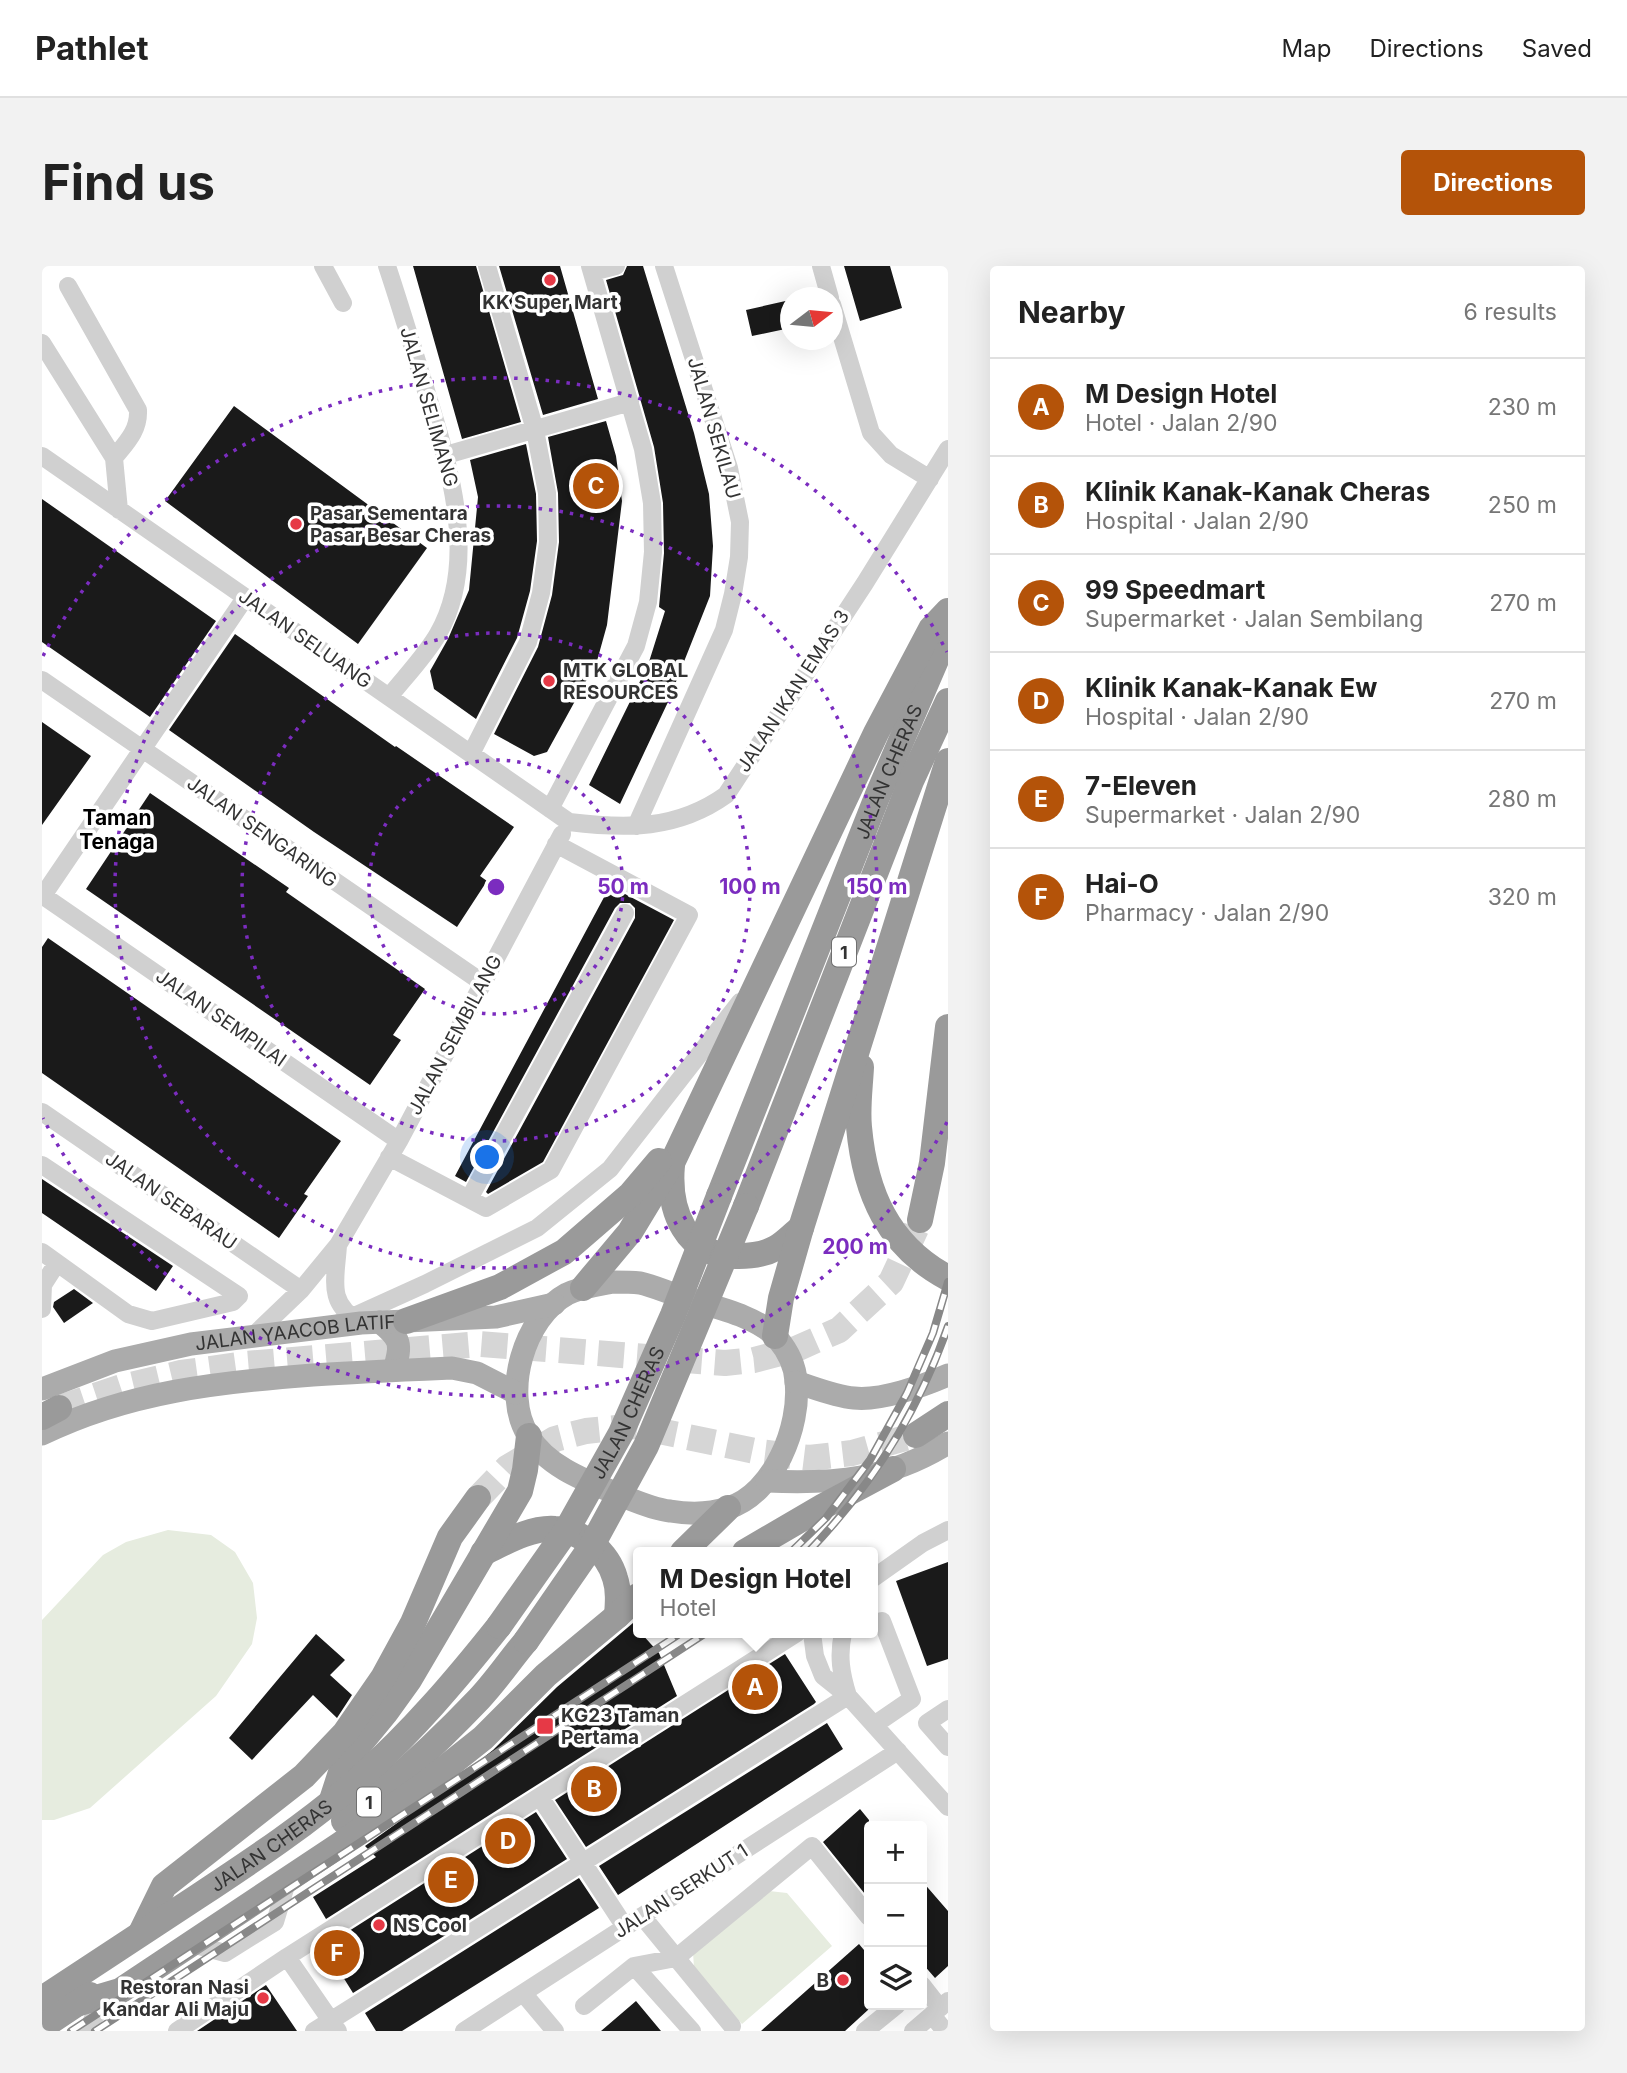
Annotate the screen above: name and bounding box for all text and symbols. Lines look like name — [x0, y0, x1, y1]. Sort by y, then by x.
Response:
text: Pathlet — [35, 28, 149, 68]
text: Map — [1282, 34, 1331, 63]
text: Directions — [1369, 34, 1484, 63]
text: Saved — [1522, 34, 1592, 63]
button: Directions — [1401, 150, 1585, 215]
text: Find us — [42, 153, 215, 212]
marker: KK Super Mart — [542, 272, 558, 288]
north arrow — [780, 287, 843, 350]
place label: KK Super Mart — [482, 291, 618, 314]
text: Nearby — [1018, 294, 1126, 330]
text: 6 results — [1463, 298, 1557, 326]
street label: JALAN SELIMANG — [395, 324, 463, 490]
street label: JALAN SEKILAU — [683, 355, 745, 501]
text: M Design Hotel — [1085, 378, 1277, 409]
text: A — [1032, 393, 1050, 421]
text: 230 m — [1488, 393, 1557, 421]
text: Hotel · Jalan 2/90 — [1085, 409, 1277, 437]
pin: C — [573, 460, 619, 512]
text: Klinik Kanak-Kanak Cheras — [1085, 476, 1430, 507]
text: B — [1033, 491, 1049, 519]
text: 250 m — [1488, 491, 1557, 519]
place label: Pasar Sementara Pasar Besar Cheras — [310, 502, 491, 547]
text: Hospital · Jalan 2/90 — [1085, 507, 1309, 535]
marker: Pasar Sementara Pasar Besar Cheras — [288, 516, 304, 532]
text: 99 Speedmart — [1085, 574, 1265, 605]
street label: JALAN SELUANG — [234, 585, 376, 693]
text: C — [1032, 589, 1050, 617]
text: 270 m — [1489, 589, 1557, 617]
text: Supermarket · Jalan Sembilang — [1085, 605, 1423, 633]
street label: JALAN IKAN EMAS 3 — [732, 606, 854, 776]
place label: MTK GLOBAL RESOURCES — [563, 659, 688, 704]
text: Klinik Kanak-Kanak Ew — [1085, 672, 1377, 703]
marker: MTK GLOBAL RESOURCES — [541, 673, 557, 689]
text: D — [1033, 687, 1049, 715]
text: 270 m — [1489, 687, 1557, 715]
street label: JALAN CHERAS — [850, 701, 927, 842]
text: Hospital · Jalan 2/90 — [1085, 703, 1309, 731]
text: 7-Eleven — [1085, 770, 1197, 801]
street label: JALAN SENGARING — [183, 772, 341, 892]
text: E — [1034, 785, 1048, 813]
text: 280 m — [1488, 785, 1557, 813]
text: Supermarket · Jalan 2/90 — [1085, 801, 1360, 829]
district label: Taman Tenaga — [79, 805, 155, 854]
text: Hai-O — [1085, 868, 1159, 899]
text: 50 m — [597, 874, 649, 899]
text: 100 m — [719, 874, 781, 899]
text: 150 m — [847, 874, 907, 899]
centre of rings — [484, 875, 508, 899]
text: F — [1034, 883, 1048, 911]
text: 320 m — [1488, 883, 1557, 911]
text: Pharmacy · Jalan 2/90 — [1085, 899, 1329, 927]
road number: 1 — [832, 938, 856, 966]
street label: JALAN SEMBILANG — [403, 951, 507, 1119]
street label: JALAN SEMPILAI — [151, 964, 291, 1072]
your location — [470, 1140, 504, 1174]
street label: JALAN SEBARAU — [101, 1147, 241, 1255]
text: 200 m — [822, 1234, 888, 1259]
street label: JALAN YAACOB LATIF — [194, 1310, 396, 1355]
street label: JALAN CHERAS — [586, 1343, 669, 1483]
popup — [633, 1547, 878, 1638]
text: M Design Hotel — [659, 1563, 852, 1594]
text: Hotel — [659, 1594, 717, 1622]
pin: A — [732, 1661, 778, 1713]
place label: KG23 Taman Pertama — [561, 1704, 679, 1749]
marker: KG23 Taman Pertama — [535, 1716, 555, 1736]
pin: B — [571, 1763, 617, 1815]
road number: 1 — [357, 1787, 381, 1816]
street label: JALAN CHERAS — [206, 1794, 337, 1896]
pin: D — [485, 1815, 531, 1867]
map controls — [864, 1821, 927, 2010]
button: + — [864, 1821, 927, 1884]
street label: JALAN SERKUT 1 — [610, 1839, 752, 1943]
pin: E — [428, 1854, 474, 1906]
button: − — [864, 1884, 927, 1947]
place label: NS Cool — [393, 1914, 467, 1937]
marker: NS Cool — [371, 1917, 387, 1933]
pin: F — [314, 1927, 360, 1979]
button: layers — [864, 1947, 927, 2010]
place label: B — [816, 1969, 829, 1992]
marker: B — [835, 1972, 851, 1988]
place label: Restoran Nasi Kandar Ali Maju — [103, 1976, 249, 2021]
marker: Restoran Nasi Kandar Ali Maju — [255, 1990, 271, 2006]

